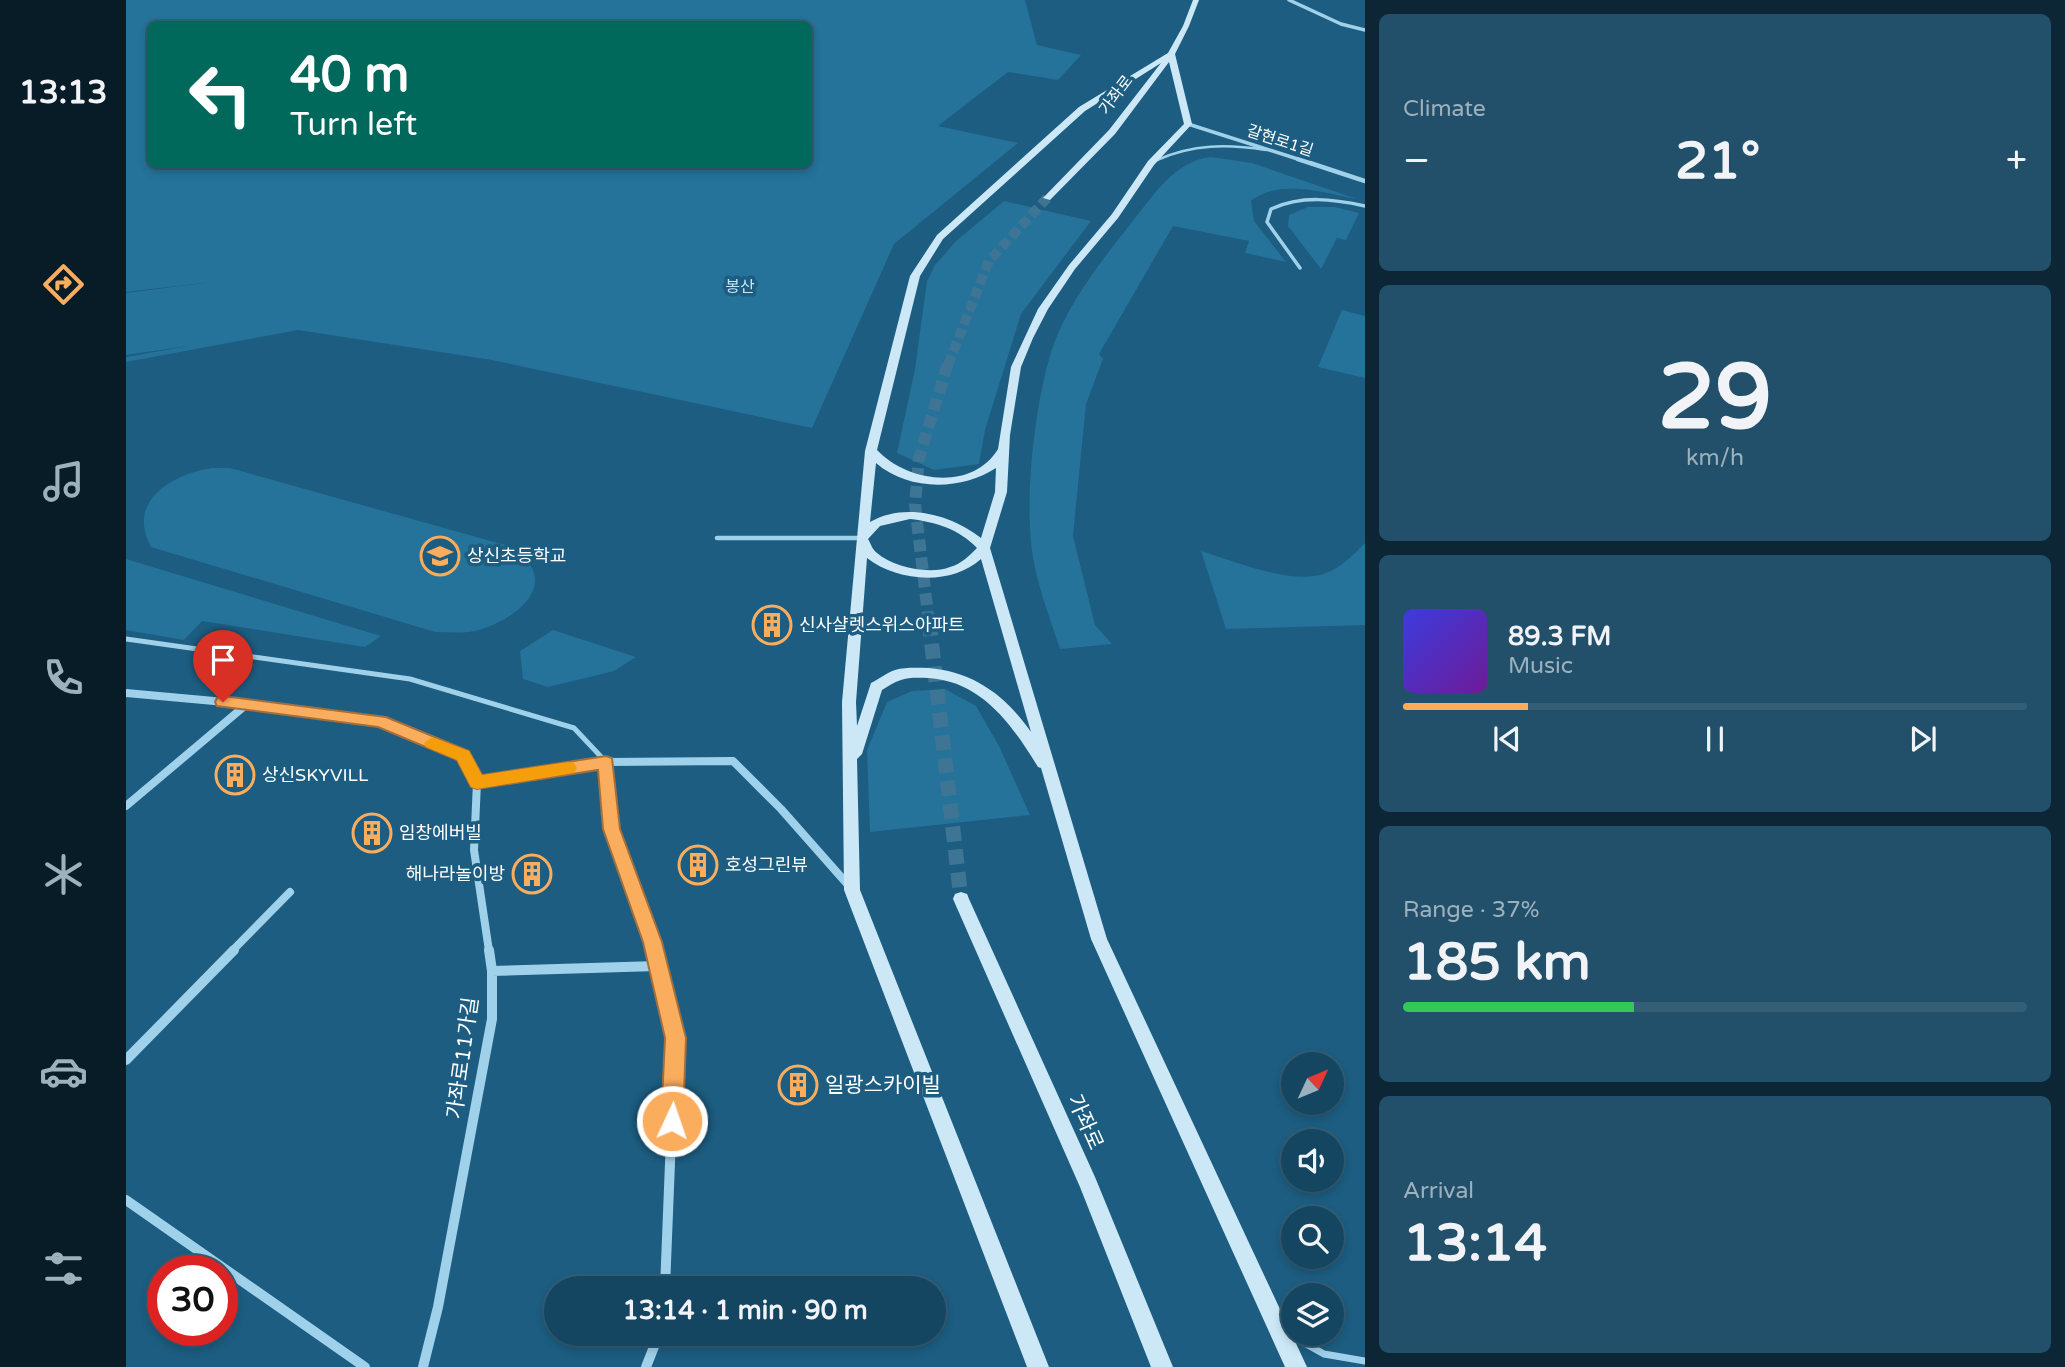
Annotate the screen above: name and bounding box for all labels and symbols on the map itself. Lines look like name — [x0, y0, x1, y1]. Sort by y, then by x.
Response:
street label: 가좌로 — [1095, 71, 1137, 119]
street label: 갈현로1길 — [1244, 121, 1316, 161]
park label: 봉산 — [725, 277, 755, 297]
school or university icon: 상신초등학교 — [419, 535, 461, 577]
place label: 상신초등학교 — [467, 545, 566, 567]
building icon: 신사샬렛스위스아파트 — [751, 604, 793, 646]
place label: 신사샬렛스위스아파트 — [799, 614, 965, 636]
pin — [193, 630, 253, 702]
building icon: 상신SKYVILL — [214, 754, 256, 796]
place label: 상신SKYVILL — [262, 764, 369, 786]
building icon: 임창에버빌 — [351, 812, 393, 854]
place label: 임창에버빌 — [399, 822, 482, 844]
building icon: 호성그린뷰 — [677, 844, 719, 886]
building icon: 해나라놀이방 — [511, 853, 553, 895]
place label: 호성그린뷰 — [725, 854, 808, 876]
place label: 해나라놀이방 — [406, 863, 505, 885]
street label: 가좌로11가길 — [442, 995, 484, 1121]
north arrow — [1281, 1052, 1344, 1115]
building icon: 일광스카이빌 — [777, 1064, 819, 1106]
place label: 일광스카이빌 — [825, 1073, 941, 1098]
position arrow — [635, 1084, 709, 1158]
street label: 가좌로 — [1062, 1090, 1108, 1154]
speed limit sign: 30 — [147, 1255, 238, 1346]

